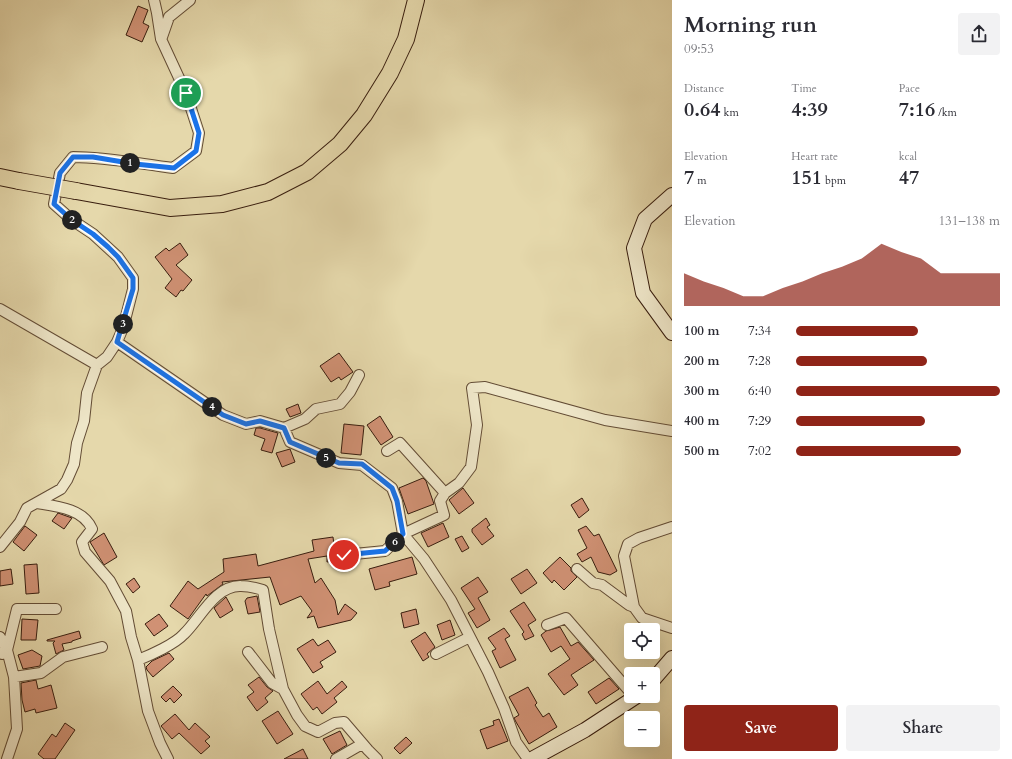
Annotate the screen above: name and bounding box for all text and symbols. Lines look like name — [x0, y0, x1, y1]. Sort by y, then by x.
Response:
text: Morning run — [684, 10, 817, 40]
button: share — [958, 13, 1000, 55]
text: 09:53 — [684, 40, 714, 58]
pin — [169, 76, 203, 110]
text: Distance — [684, 81, 724, 96]
text: Time — [791, 81, 817, 96]
text: Pace — [899, 81, 920, 96]
icon: arrive — [175, 82, 197, 104]
text: 0.64 — [684, 96, 721, 123]
text: 4:39 — [791, 96, 828, 123]
text: 7:16 — [899, 96, 935, 123]
text: km — [721, 105, 739, 120]
text: /km — [935, 105, 957, 120]
text: Elevation — [684, 149, 728, 164]
text: Heart rate — [791, 149, 838, 164]
text: kcal — [899, 149, 917, 164]
pin: 1 — [120, 153, 140, 173]
text: 1 — [127, 155, 133, 170]
text: 7 — [684, 164, 694, 191]
text: 151 — [791, 164, 822, 191]
text: 47 — [899, 164, 919, 191]
text: m — [694, 173, 707, 188]
text: bpm — [822, 173, 846, 188]
pin: 2 — [62, 210, 82, 230]
text: 2 — [69, 212, 75, 227]
text: Elevation — [684, 212, 736, 230]
text: 131–138 m — [938, 212, 1000, 230]
pin: 3 — [113, 314, 133, 334]
text: 3 — [120, 316, 126, 331]
text: 100 m — [684, 322, 719, 340]
text: 7:34 — [748, 322, 771, 340]
text: 200 m — [684, 352, 719, 370]
text: 7:28 — [748, 352, 771, 370]
text: 300 m — [684, 382, 719, 400]
text: 6:40 — [748, 382, 771, 400]
pin: 4 — [202, 397, 222, 417]
text: 4 — [209, 399, 215, 414]
text: 400 m — [684, 412, 719, 430]
text: 7:29 — [748, 412, 771, 430]
text: 500 m — [684, 442, 719, 460]
text: 7:02 — [748, 442, 771, 460]
pin: 5 — [316, 448, 336, 468]
text: 5 — [323, 450, 329, 465]
pin: 6 — [385, 532, 405, 552]
text: 6 — [392, 534, 398, 549]
pin — [327, 538, 361, 572]
icon: check — [333, 544, 355, 566]
map controls — [624, 623, 660, 747]
button: locate — [624, 623, 660, 659]
button: + — [624, 667, 660, 703]
button: Save — [684, 705, 838, 751]
button: Share — [846, 705, 1000, 751]
button: − — [624, 711, 660, 747]

